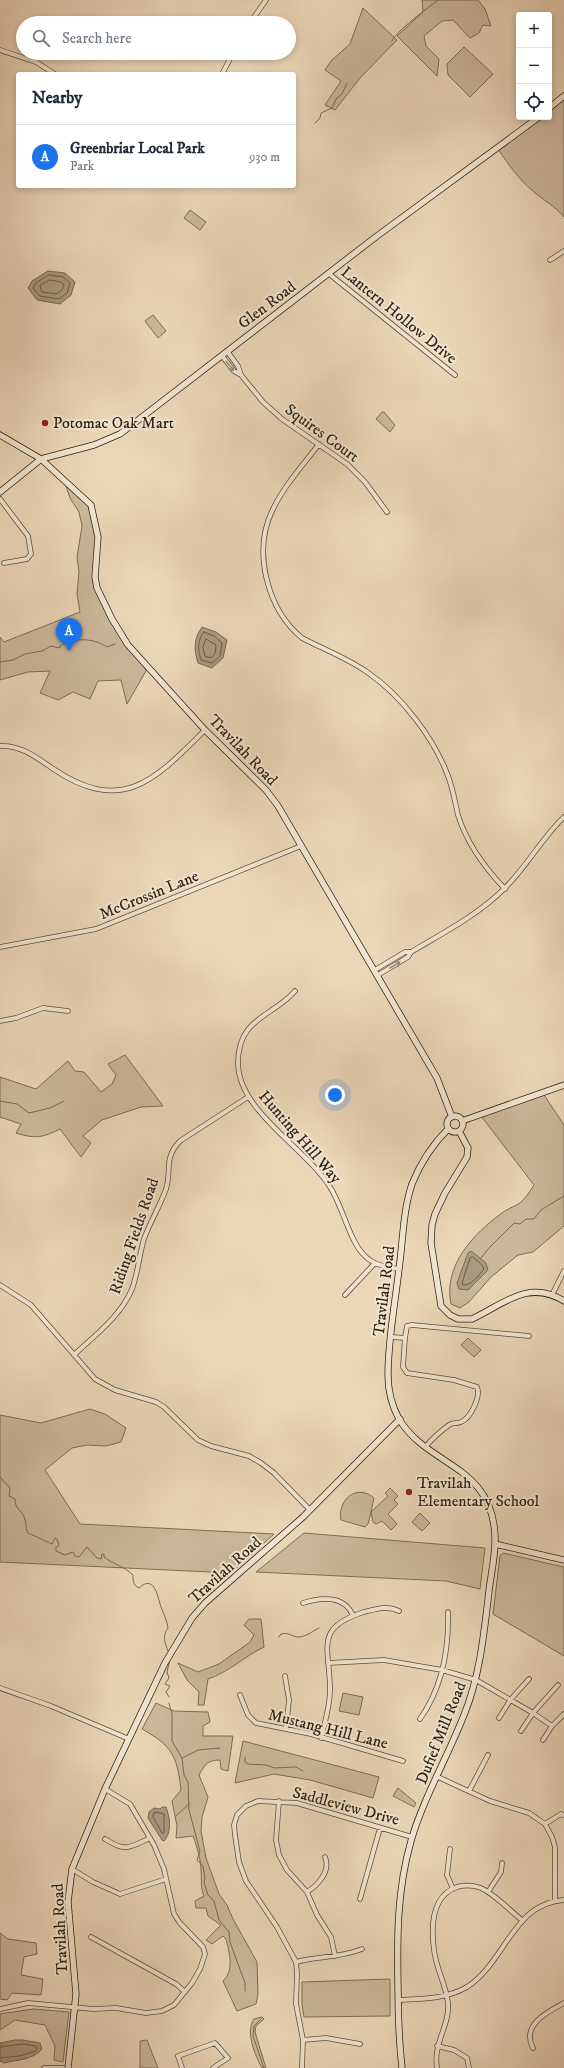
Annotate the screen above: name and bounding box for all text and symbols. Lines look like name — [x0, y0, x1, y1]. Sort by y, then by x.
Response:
map controls — [516, 12, 552, 120]
button: + — [516, 12, 552, 48]
search box — [16, 16, 296, 60]
icon: search — [30, 27, 52, 49]
text: Search here — [62, 29, 131, 48]
button: − — [516, 48, 552, 84]
button: locate — [516, 84, 552, 120]
text: Nearby — [32, 87, 82, 109]
text: Greenbriar Local Park — [70, 139, 205, 158]
text: A — [41, 149, 49, 165]
text: 930 m — [249, 149, 280, 165]
text: Park — [70, 158, 94, 174]
street label: Lantern Hollow Drive — [337, 262, 461, 368]
street label: Glen Road — [234, 277, 300, 333]
one-way arrow — [226, 361, 235, 372]
street label: Squires Court — [281, 399, 363, 467]
place label: Potomac Oak Mart — [53, 413, 174, 433]
marker: Potomac Oak Mart — [40, 418, 50, 428]
pin: A — [56, 618, 82, 651]
street label: Travilah Road — [204, 710, 282, 790]
street label: McCrossin Lane — [96, 866, 202, 924]
one-way arrow — [390, 960, 401, 969]
your location — [325, 1085, 345, 1105]
street label: Hunting Hill Way — [254, 1086, 346, 1188]
street label: Riding Fields Road — [105, 1175, 163, 1297]
street label: Travilah Road — [369, 1245, 399, 1337]
place label: Travilah Elementary School — [417, 1473, 540, 1511]
marker: Travilah Elementary School — [404, 1487, 414, 1497]
street label: Travilah Road — [185, 1532, 265, 1608]
street label: Dufief Mill Road — [411, 1679, 471, 1787]
street label: Mustang Hill Lane — [266, 1704, 390, 1754]
street label: Saddleview Drive — [290, 1782, 402, 1830]
street label: Travilah Road — [48, 1883, 72, 1975]

